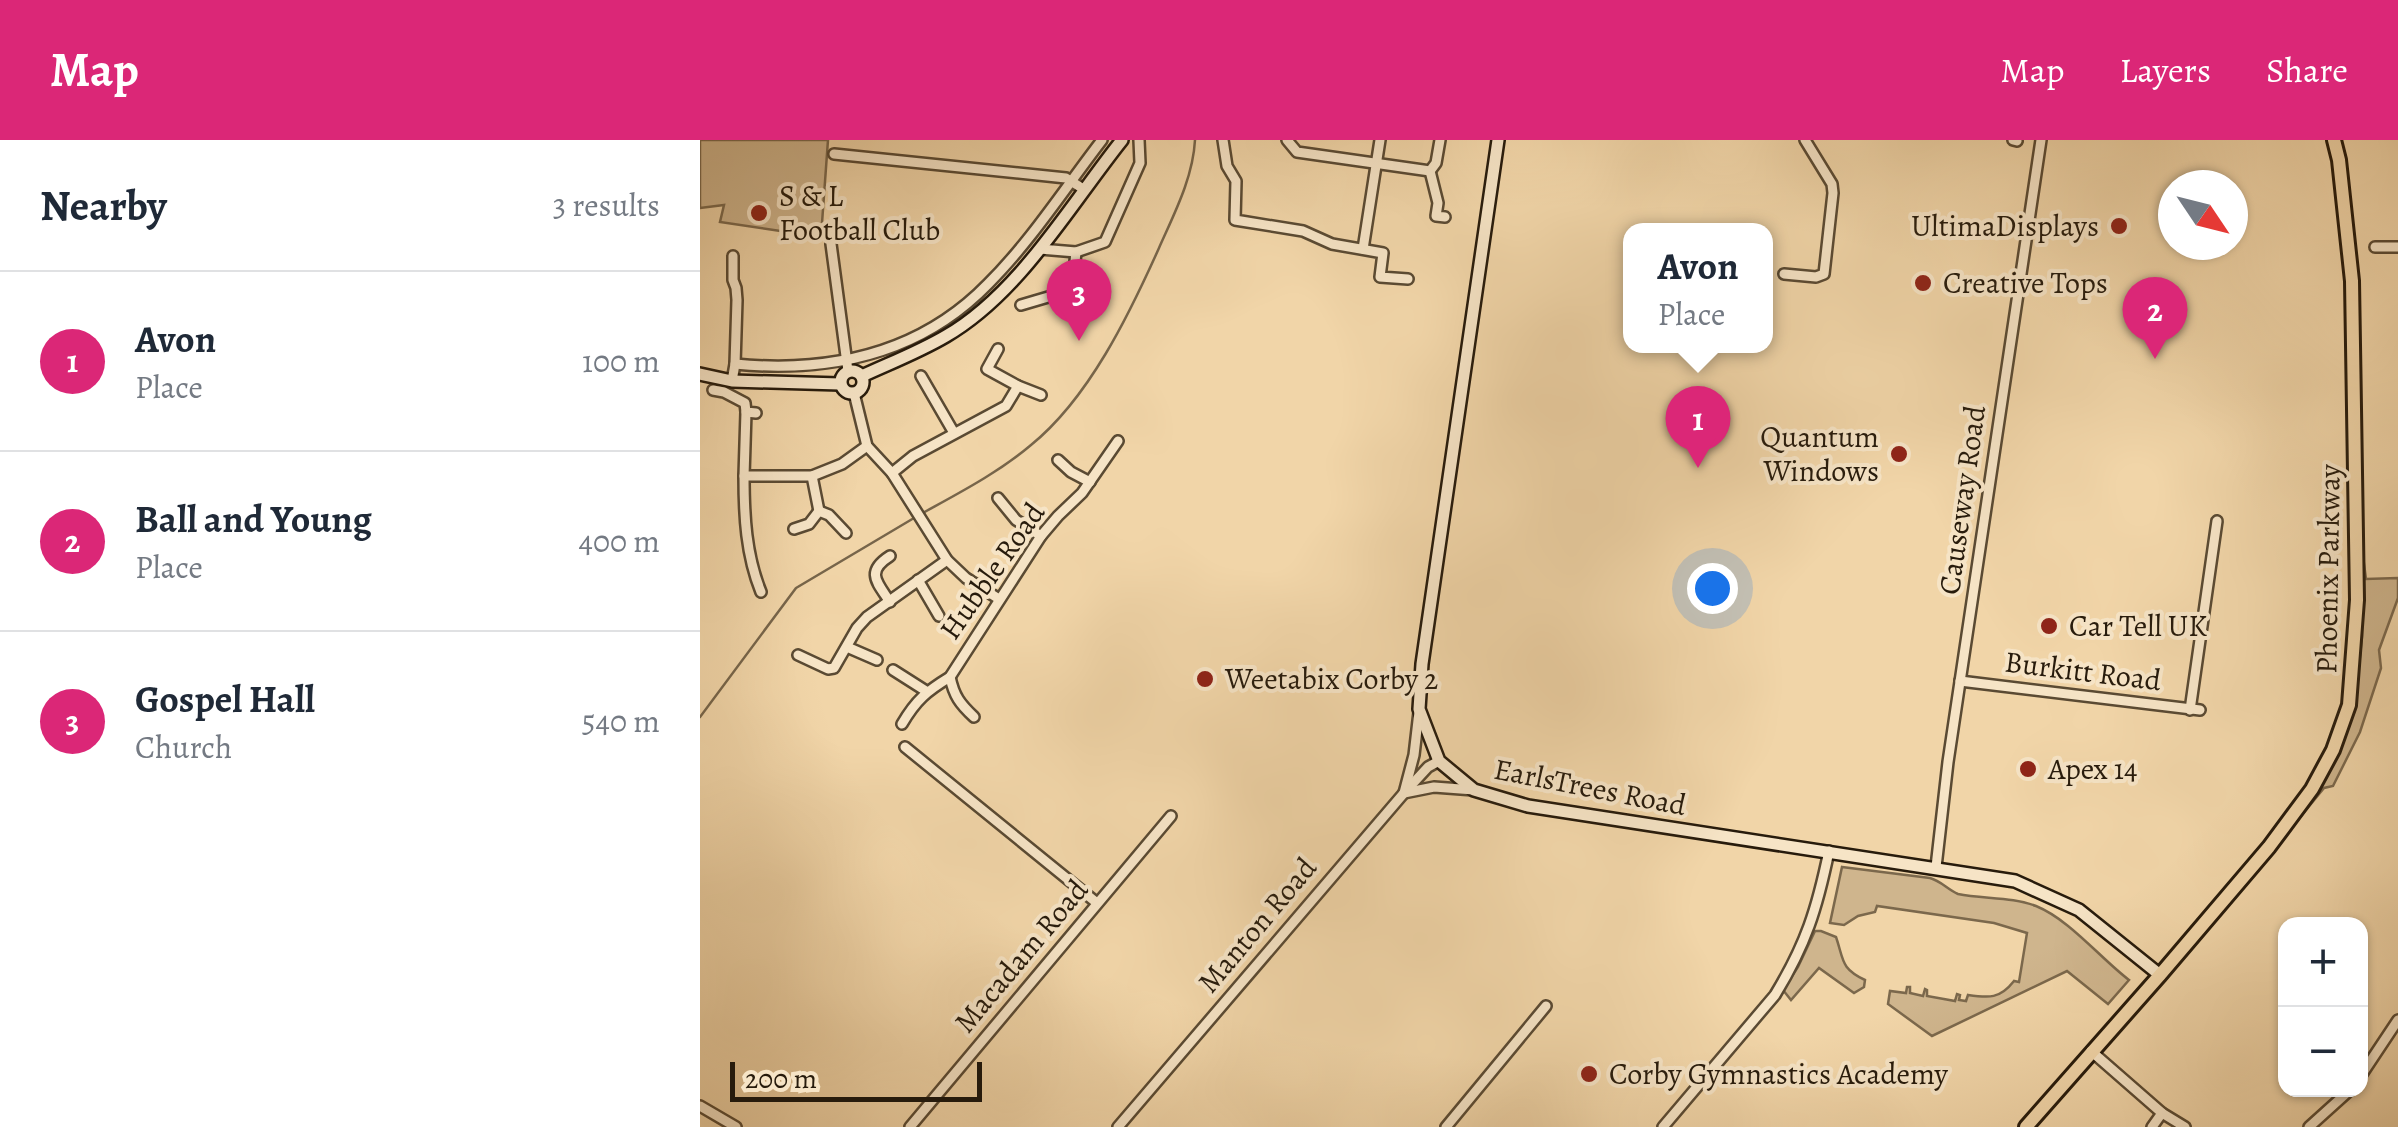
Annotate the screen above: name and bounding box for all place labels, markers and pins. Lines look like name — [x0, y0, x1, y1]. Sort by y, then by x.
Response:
place label: S & L Football Club — [779, 176, 940, 250]
marker: S & L Football Club — [748, 202, 770, 224]
place label: UltimaDisplays — [1911, 206, 2099, 246]
marker: UltimaDisplays — [2108, 215, 2130, 237]
pin: 3 — [1046, 259, 1112, 341]
place label: Creative Tops — [1943, 263, 2108, 303]
marker: Creative Tops — [1912, 272, 1934, 294]
pin: 2 — [2122, 276, 2188, 359]
pin: 1 — [1666, 385, 1730, 468]
place label: Quantum Windows — [1760, 417, 1879, 491]
marker: Quantum Windows — [1888, 443, 1910, 465]
place label: Car Tell UK — [2069, 606, 2207, 646]
marker: Car Tell UK — [2038, 615, 2060, 637]
place label: Weetabix Corby 2 — [1224, 659, 1438, 699]
marker: Weetabix Corby 2 — [1194, 668, 1216, 690]
place label: Apex 14 — [2047, 749, 2138, 789]
marker: Apex 14 — [2017, 758, 2039, 780]
place label: Corby Gymnastics Academy — [1609, 1054, 1948, 1094]
marker: Corby Gymnastics Academy — [1578, 1063, 1600, 1085]

